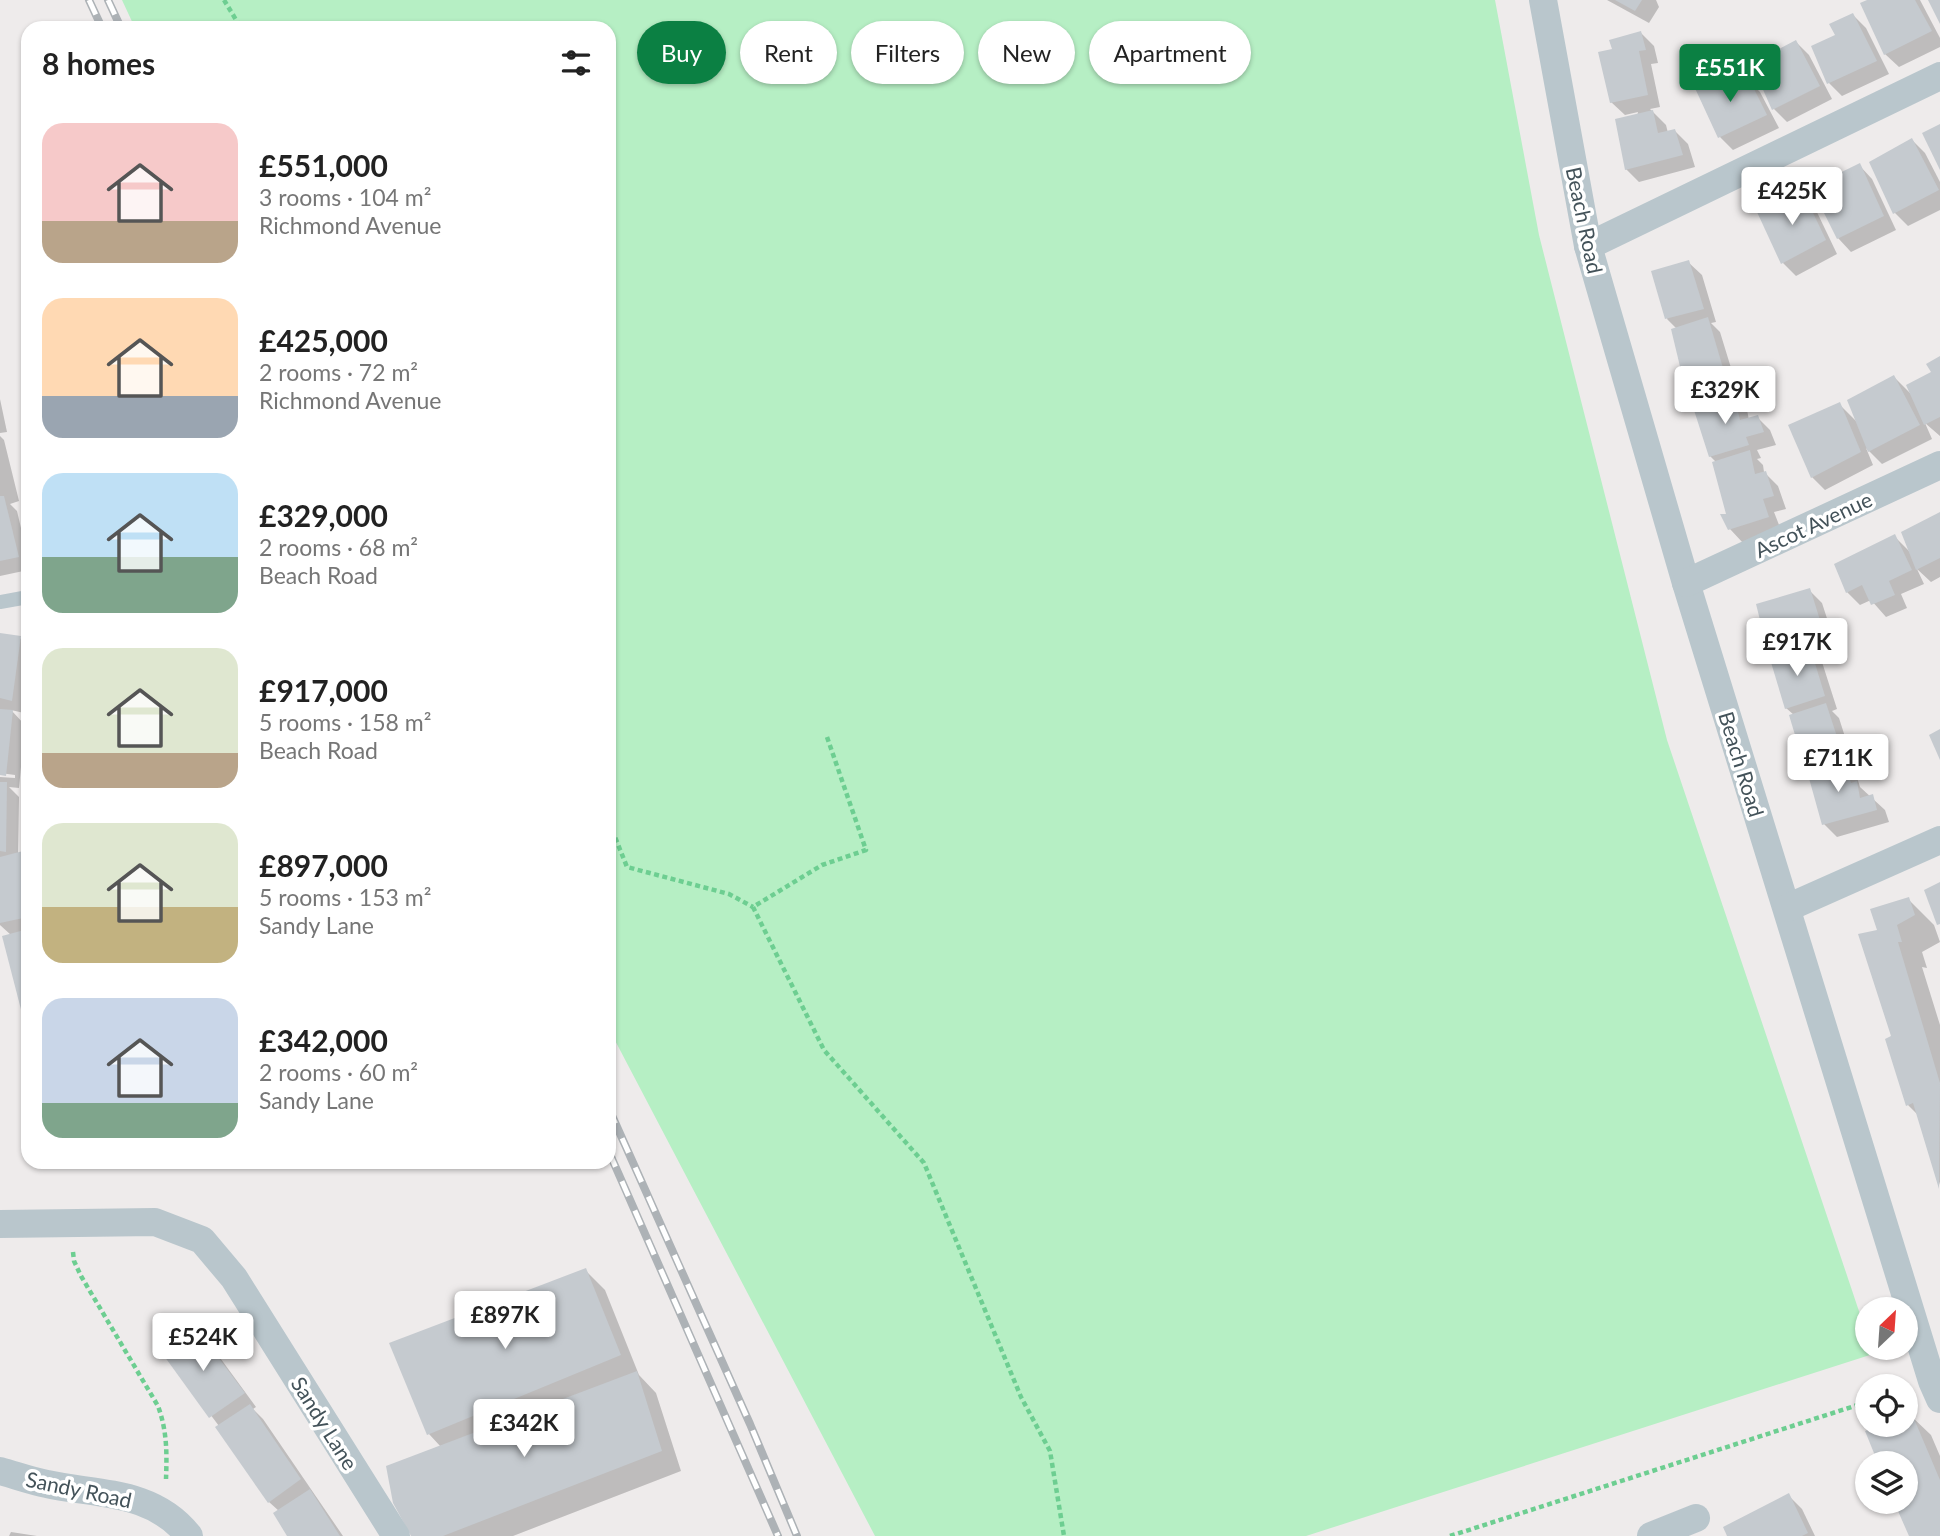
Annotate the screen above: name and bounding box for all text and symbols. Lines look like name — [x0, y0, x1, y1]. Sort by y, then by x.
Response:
chip: Buy — [637, 21, 726, 84]
chip: Rent — [740, 21, 837, 84]
chip: Filters — [851, 21, 964, 84]
chip: New — [978, 21, 1075, 84]
chip: Apartment — [1089, 21, 1251, 84]
icon: filters — [557, 44, 595, 82]
pin: £551K — [1681, 44, 1779, 104]
text: 8 homes — [42, 45, 155, 81]
text: £551K — [1695, 53, 1765, 81]
text: £551,000 — [259, 147, 388, 183]
icon: home — [98, 151, 182, 235]
street label: Beach Road — [1561, 164, 1609, 276]
pin: £425K — [1743, 168, 1841, 227]
text: £425K — [1757, 176, 1827, 204]
text: 3 rooms · 104 m² — [259, 183, 431, 211]
text: Richmond Avenue — [259, 211, 442, 239]
text: £425,000 — [259, 322, 388, 358]
icon: home — [98, 326, 182, 410]
text: 2 rooms · 72 m² — [259, 358, 418, 386]
pin: £329K — [1676, 366, 1774, 426]
text: £329K — [1690, 375, 1760, 403]
text: Richmond Avenue — [259, 386, 442, 414]
street label: Ascot Avenue — [1750, 486, 1876, 562]
text: £329,000 — [259, 497, 388, 533]
icon: home — [98, 501, 182, 585]
text: 2 rooms · 68 m² — [259, 533, 418, 561]
text: Beach Road — [259, 561, 378, 589]
pin: £917K — [1748, 618, 1846, 678]
text: £917K — [1762, 627, 1832, 655]
text: £917,000 — [259, 672, 388, 708]
icon: home — [98, 676, 182, 760]
text: 5 rooms · 158 m² — [259, 708, 431, 736]
street label: Beach Road — [1714, 708, 1770, 820]
pin: £711K — [1789, 734, 1887, 794]
text: Beach Road — [259, 736, 378, 764]
text: £711K — [1803, 743, 1873, 771]
text: £897,000 — [259, 847, 388, 883]
icon: home — [98, 851, 182, 935]
text: 5 rooms · 153 m² — [259, 883, 431, 911]
text: Sandy Lane — [259, 911, 374, 939]
text: £342,000 — [259, 1022, 388, 1058]
icon: home — [98, 1026, 182, 1110]
text: 2 rooms · 60 m² — [259, 1058, 418, 1086]
text: Sandy Lane — [259, 1086, 374, 1114]
pin: £897K — [456, 1292, 554, 1351]
north arrow — [1855, 1297, 1918, 1360]
map controls — [1855, 1297, 1918, 1514]
text: £897K — [470, 1300, 540, 1328]
pin: £524K — [154, 1314, 252, 1373]
text: £524K — [168, 1322, 238, 1350]
street label: Sandy Lane — [287, 1372, 363, 1474]
button: locate — [1855, 1374, 1918, 1437]
pin: £342K — [475, 1400, 573, 1459]
text: £342K — [489, 1408, 559, 1436]
button: layers — [1855, 1451, 1918, 1514]
street label: Sandy Road — [24, 1466, 134, 1512]

